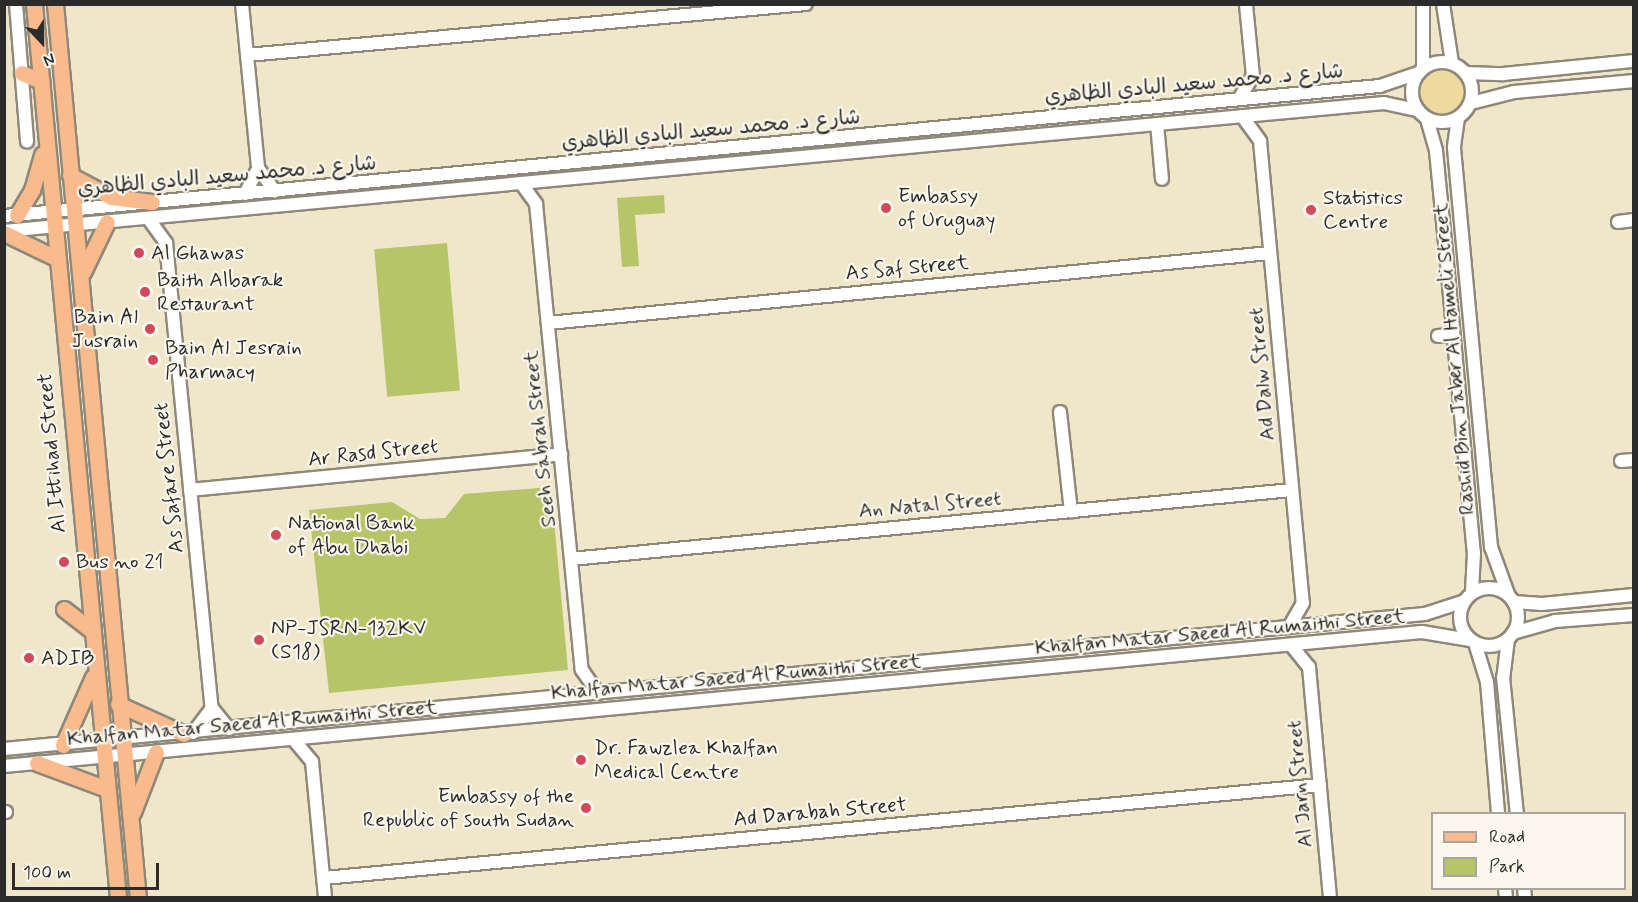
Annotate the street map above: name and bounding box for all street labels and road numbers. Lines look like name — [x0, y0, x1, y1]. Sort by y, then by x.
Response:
street label: شارع د. محمد سعيد البادي الظاهري — [1044, 58, 1344, 110]
street label: شارع د. محمد سعيد البادي الظاهري — [561, 104, 861, 156]
street label: شارع د. محمد سعيد البادي الظاهري — [77, 150, 377, 202]
street label: Rashid Bin Jaber Al Hameli Street — [1428, 203, 1480, 515]
street label: As Saf Street — [843, 250, 971, 286]
street label: Ad Dalw Street — [1243, 302, 1281, 446]
street label: Seeh Sabrah Street — [518, 349, 562, 529]
street label: Al Ittihad Street — [33, 373, 71, 533]
street label: As Safare Street — [148, 400, 190, 556]
street label: Ar Rasd Street — [303, 433, 443, 473]
street label: An Natal Street — [858, 486, 1002, 524]
street label: Khalfan Matar Saeed Al Rumaithi Street — [1037, 603, 1403, 661]
street label: Khalfan Matar Saeed Al Rumaithi Street — [553, 648, 919, 706]
street label: Khalfan Matar Saeed Al Rumaithi Street — [69, 694, 435, 752]
street label: Al Jarn Street — [1281, 714, 1319, 854]
street label: Ad Darabah Street — [733, 792, 907, 832]

